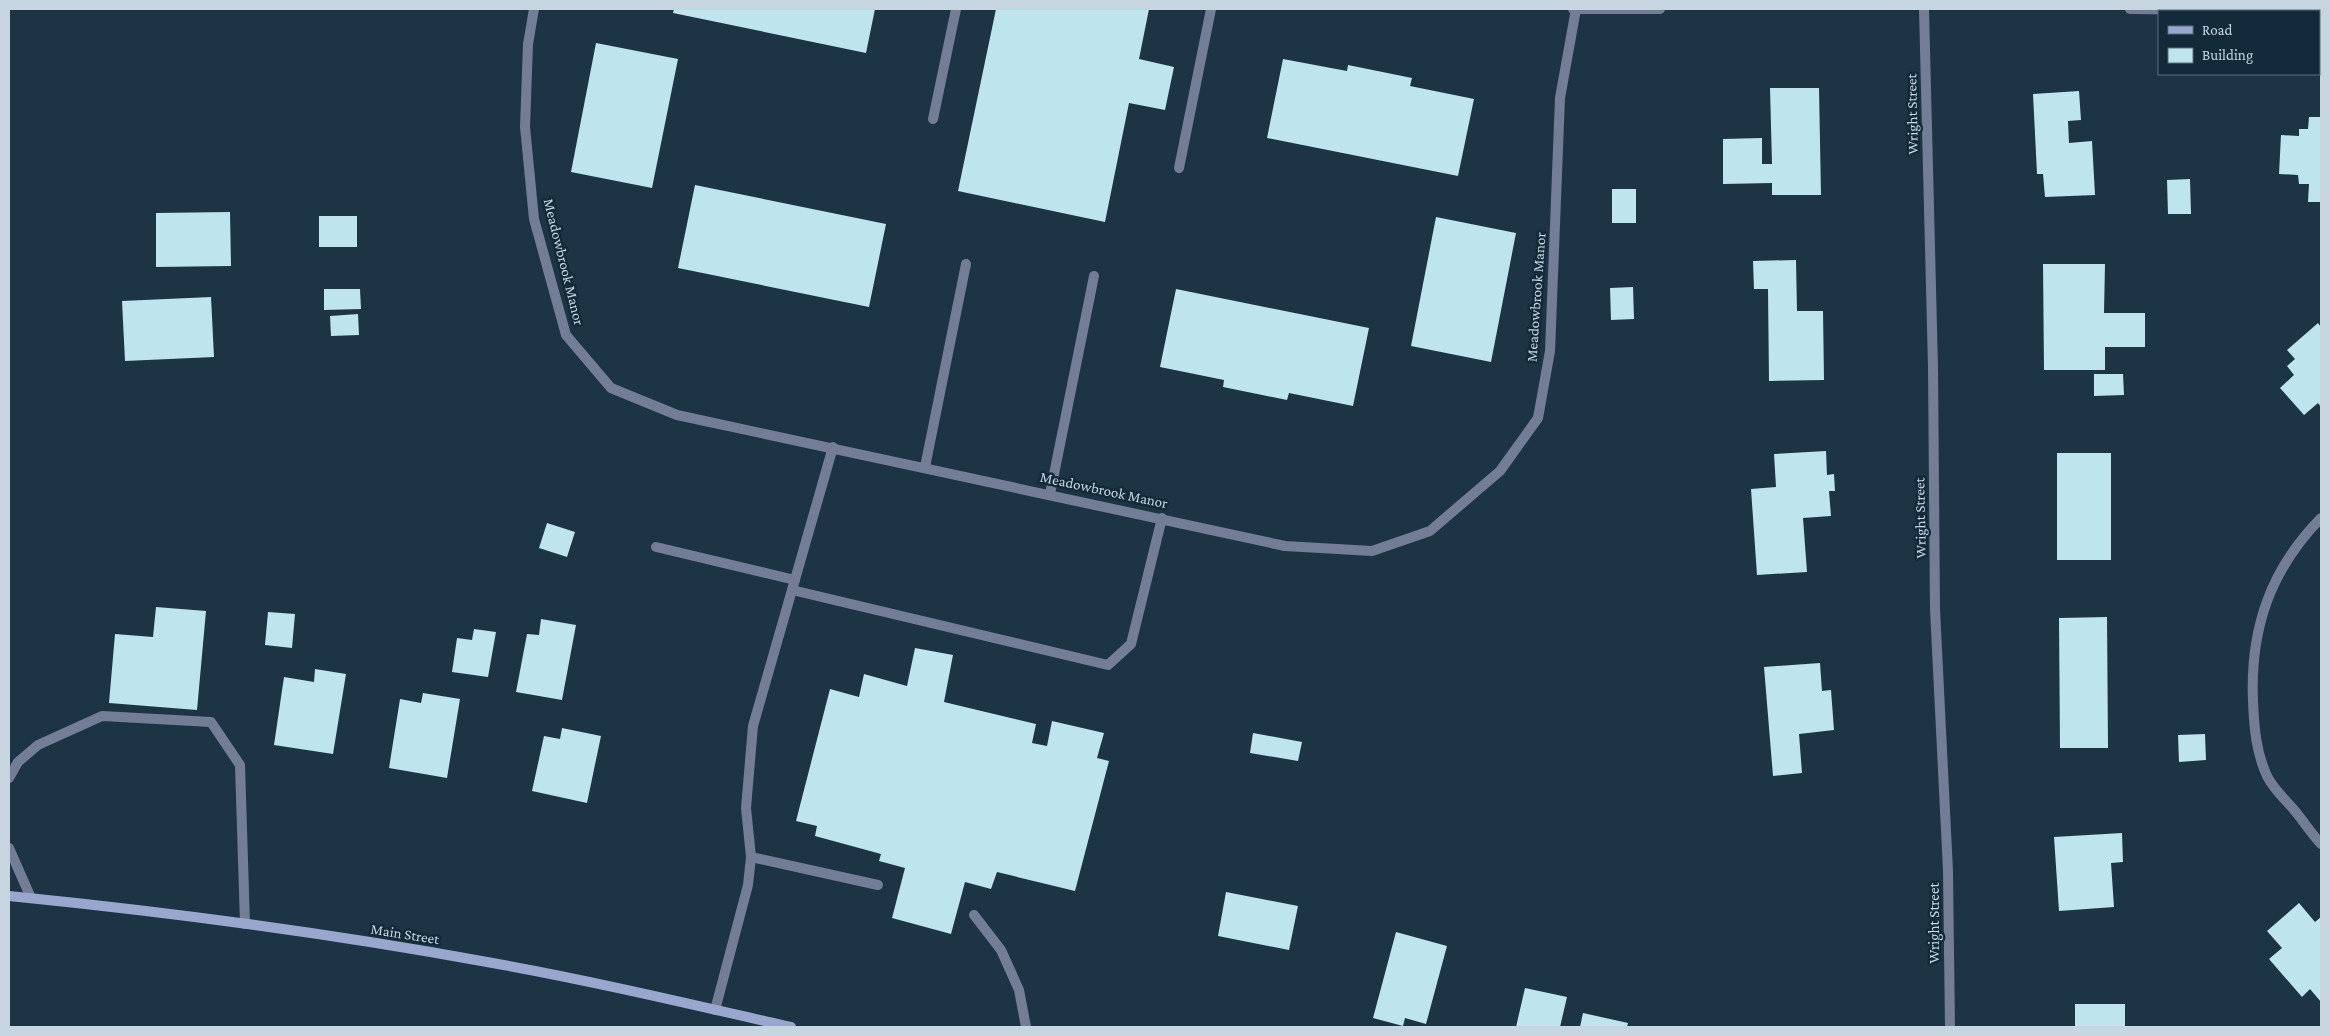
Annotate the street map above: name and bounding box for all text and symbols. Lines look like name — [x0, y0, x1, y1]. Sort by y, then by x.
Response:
legend — [2158, 10, 2320, 75]
text: Road — [2202, 22, 2233, 38]
text: Building — [2202, 47, 2253, 64]
street label: Wright Street — [1903, 72, 1922, 155]
street label: Meadowbrook Manor — [541, 197, 588, 328]
street label: Meadowbrook Manor — [1523, 231, 1549, 362]
street label: Meadowbrook Manor — [1039, 469, 1170, 511]
street label: Wright Street — [1911, 476, 1930, 559]
street label: Wright Street — [1926, 881, 1943, 964]
street label: Main Street — [370, 921, 442, 947]

